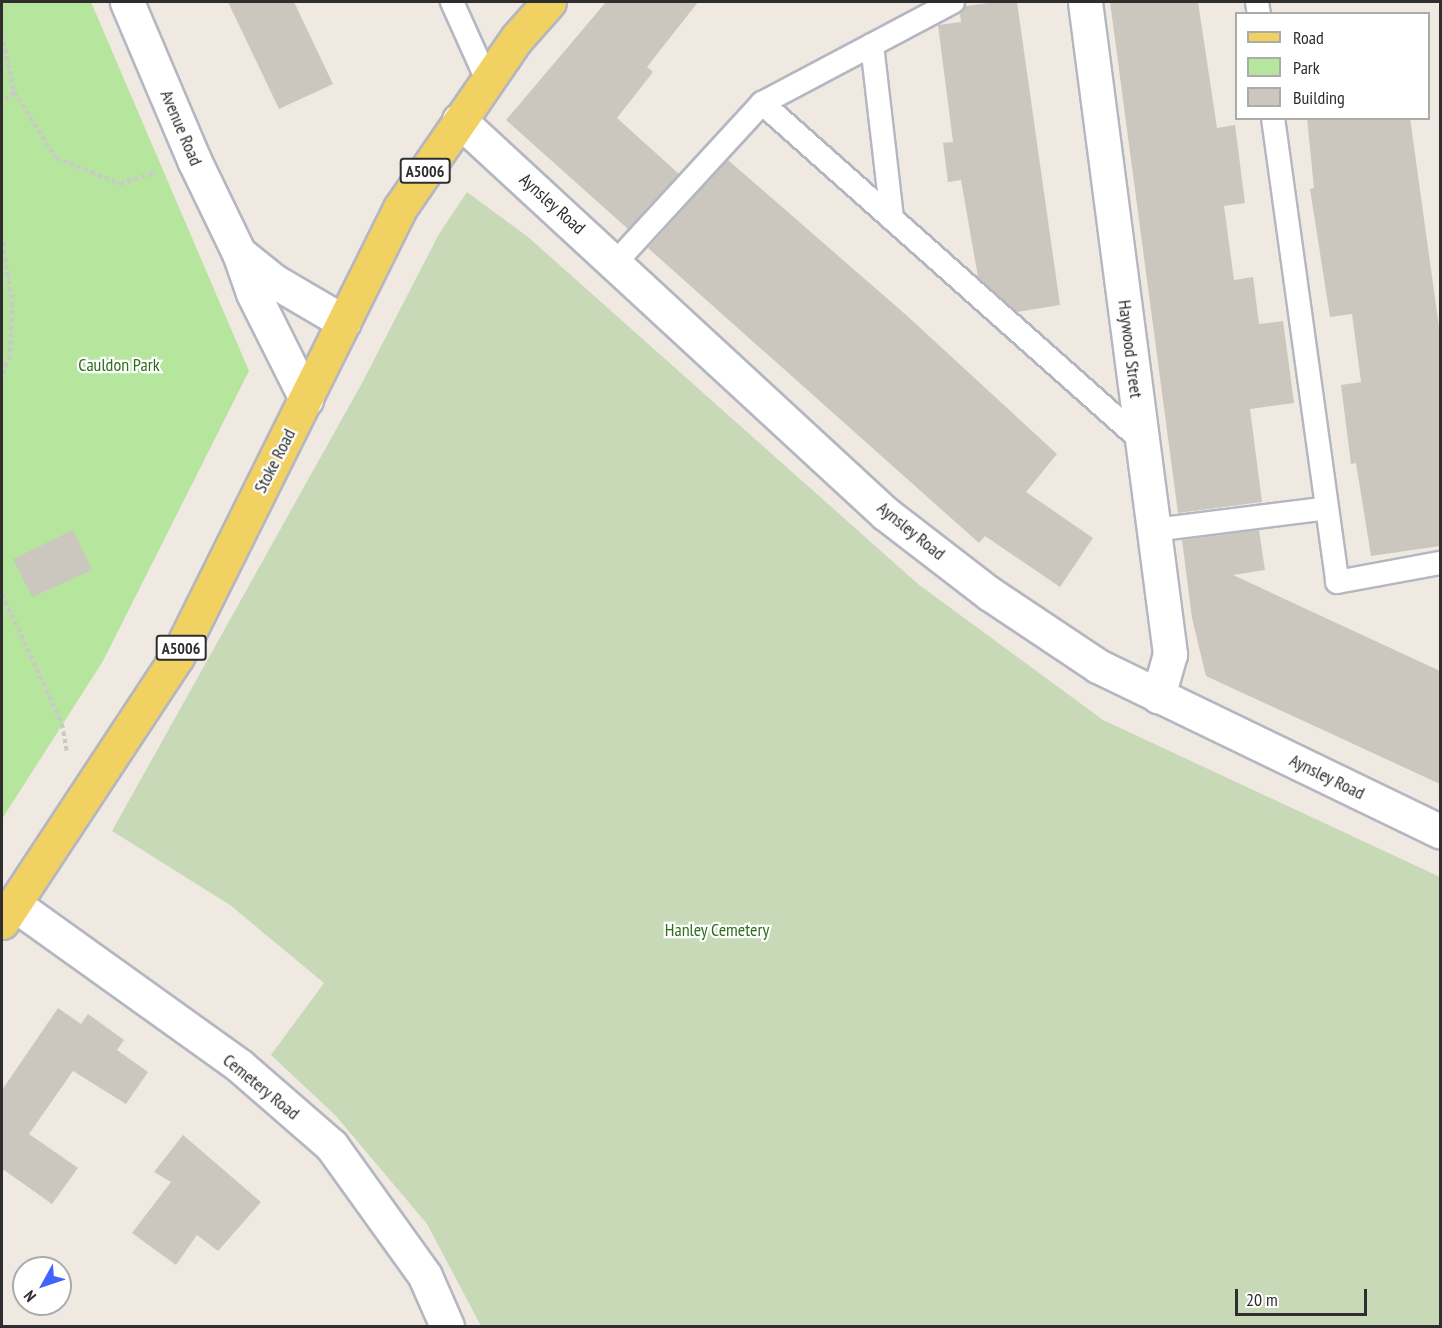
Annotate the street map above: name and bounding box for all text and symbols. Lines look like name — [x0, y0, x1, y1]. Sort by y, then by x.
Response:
legend — [1235, 12, 1430, 120]
text: Road — [1293, 26, 1324, 49]
text: Park — [1293, 56, 1320, 79]
text: Building — [1293, 86, 1345, 109]
street label: Avenue Road — [155, 87, 207, 169]
road number: A5006 — [400, 158, 450, 184]
street label: Aynsley Road — [515, 169, 589, 239]
street label: Haywood Street — [1113, 299, 1147, 399]
park label: Cauldon Park — [78, 354, 160, 376]
street label: Stoke Road — [250, 425, 300, 497]
street label: Aynsley Road — [873, 497, 949, 565]
road number: A5006 — [156, 635, 207, 661]
street label: Aynsley Road — [1286, 749, 1368, 805]
park label: Hanley Cemetery — [665, 919, 769, 941]
street label: Cemetery Road — [218, 1049, 304, 1125]
north arrow — [12, 1256, 72, 1316]
scale bar — [1238, 1277, 1370, 1315]
text: N — [19, 1287, 40, 1306]
text: 20 m — [1246, 1288, 1278, 1311]

